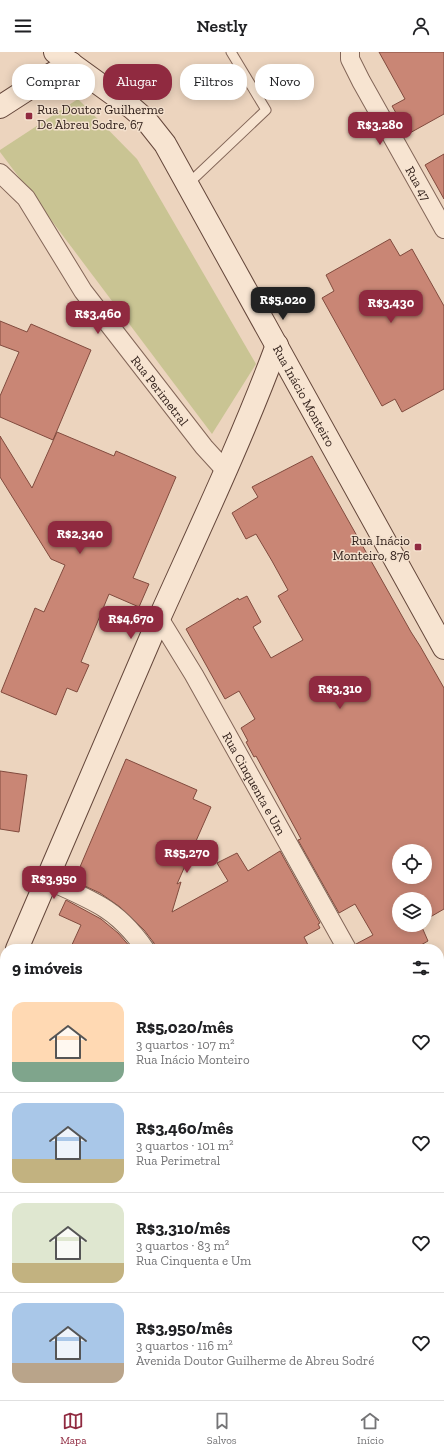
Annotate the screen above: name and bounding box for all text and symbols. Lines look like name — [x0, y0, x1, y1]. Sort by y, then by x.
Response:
icon: menu — [12, 15, 34, 37]
text: Nestly — [197, 15, 247, 37]
icon: person — [410, 15, 432, 37]
chip: Comprar — [12, 64, 95, 100]
chip: Alugar — [103, 64, 172, 100]
chip: Filtros — [180, 64, 247, 100]
chip: Novo — [255, 64, 314, 100]
place label: Rua Doutor Guilherme De Abreu Sodre, 67 — [37, 102, 164, 132]
marker: Rua Doutor Guilherme De Abreu Sodre, 67 — [24, 111, 34, 121]
pin: R$3,280 — [343, 112, 417, 146]
text: R$3,280 — [357, 117, 403, 132]
street label: Rua 47 — [402, 164, 434, 204]
pin: R$5,020 — [246, 287, 320, 321]
pin: R$3,430 — [354, 290, 428, 324]
text: R$5,020 — [260, 292, 306, 307]
text: R$3,430 — [368, 295, 414, 310]
pin: R$3,460 — [61, 301, 135, 335]
text: R$3,460 — [75, 306, 121, 321]
street label: Rua Inácio Monteiro — [270, 343, 338, 450]
street label: Rua Perimetral — [128, 353, 192, 429]
pin: R$2,340 — [43, 521, 117, 555]
text: R$2,340 — [57, 526, 103, 541]
place label: Rua Inácio Monteiro, 876 — [333, 533, 410, 563]
marker: Rua Inácio Monteiro, 876 — [413, 542, 423, 552]
pin: R$4,670 — [94, 606, 168, 640]
text: R$4,670 — [108, 611, 154, 626]
pin: R$3,310 — [303, 676, 377, 710]
text: R$3,310 — [318, 681, 362, 696]
street label: Rua Cinquenta e Um — [219, 730, 289, 838]
pin: R$5,270 — [150, 840, 224, 874]
map controls — [392, 844, 432, 932]
button: locate — [392, 844, 432, 884]
text: R$5,270 — [164, 845, 210, 860]
pin: R$3,950 — [17, 866, 91, 900]
text: R$3,950 — [31, 871, 77, 886]
button: layers — [392, 892, 432, 932]
icon: filters — [410, 957, 432, 979]
text: 9 imóveis — [12, 958, 83, 978]
text: R$5,020/mês — [136, 1017, 233, 1037]
icon: home — [44, 1018, 92, 1066]
icon: heart — [410, 1031, 432, 1053]
text: 3 quartos · 107 m² — [136, 1037, 235, 1052]
text: Rua Inácio Monteiro — [136, 1052, 250, 1067]
text: R$3,460/mês — [136, 1118, 233, 1138]
icon: home — [44, 1119, 92, 1167]
icon: heart — [410, 1132, 432, 1154]
text: 3 quartos · 101 m² — [136, 1138, 233, 1153]
text: Rua Perimetral — [136, 1153, 220, 1168]
text: R$3,310/mês — [136, 1218, 230, 1238]
icon: home — [44, 1219, 92, 1267]
icon: heart — [410, 1232, 432, 1254]
text: 3 quartos · 83 m² — [136, 1238, 229, 1253]
text: Rua Cinquenta e Um — [136, 1253, 251, 1268]
text: R$3,950/mês — [136, 1318, 232, 1338]
icon: home — [44, 1319, 92, 1367]
icon: heart — [410, 1332, 432, 1354]
text: 3 quartos · 116 m² — [136, 1338, 233, 1353]
text: Avenida Doutor Guilherme de Abreu Sodré — [136, 1353, 374, 1368]
tab: Mapa — [60, 1410, 86, 1447]
tab: Salvos — [207, 1410, 237, 1447]
tab: Início — [357, 1410, 384, 1447]

